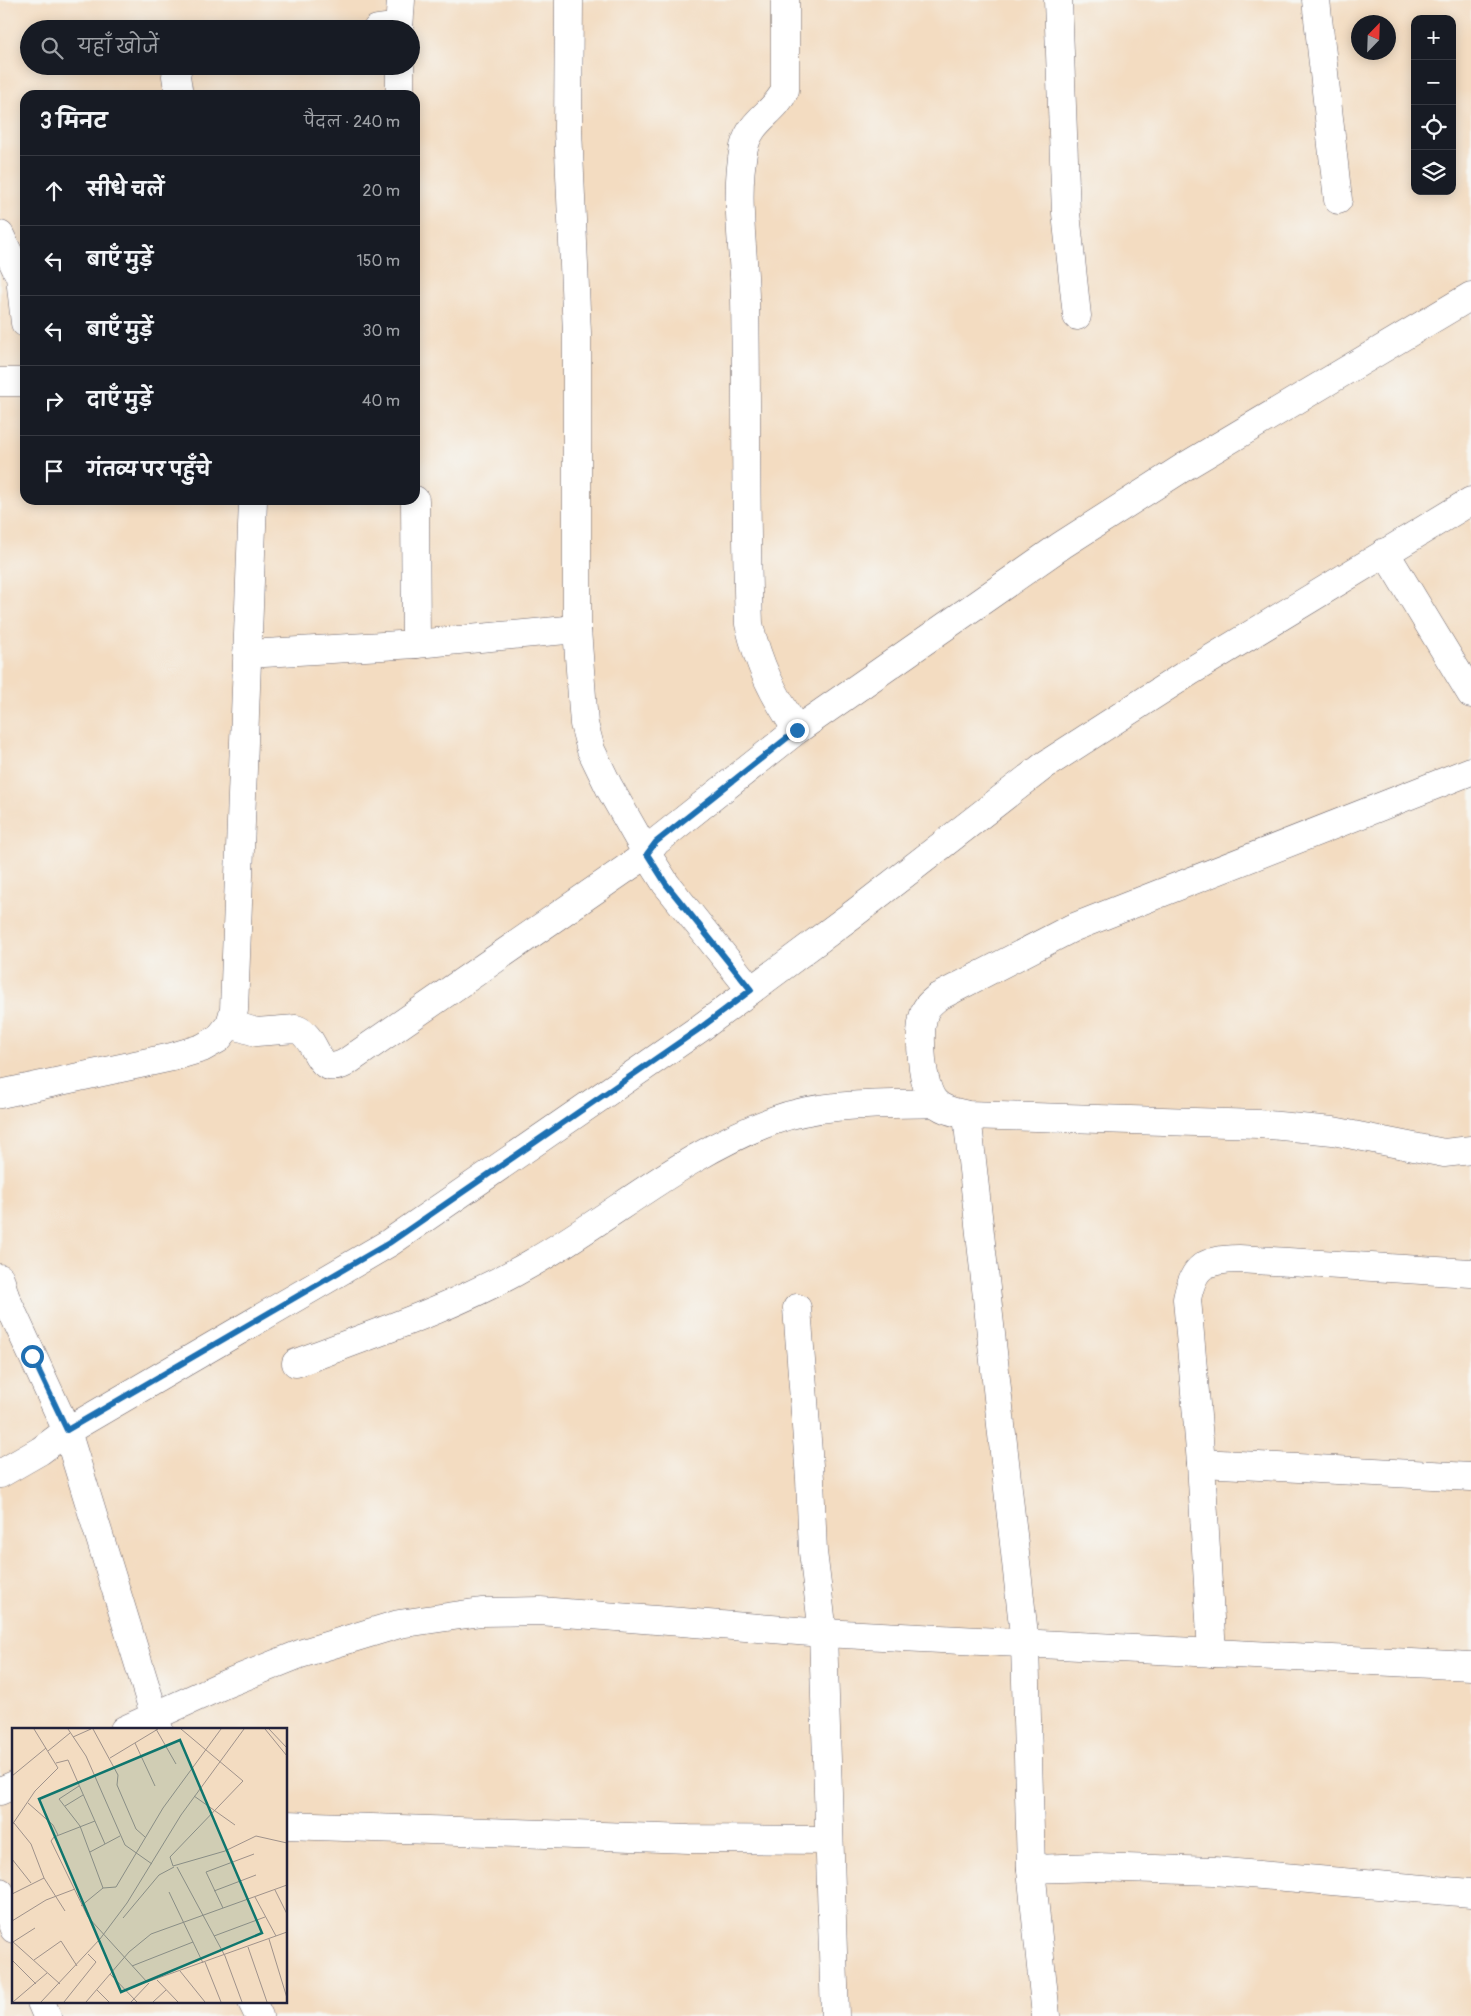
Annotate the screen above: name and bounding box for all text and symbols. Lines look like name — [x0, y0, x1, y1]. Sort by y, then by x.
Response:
north arrow — [1351, 15, 1396, 60]
map controls — [1411, 15, 1456, 195]
button: + — [1411, 15, 1456, 60]
search box — [20, 20, 420, 75]
icon: search — [38, 34, 66, 62]
text: यहाँ खोजें — [78, 35, 159, 59]
button: − — [1411, 60, 1456, 105]
button: locate — [1411, 105, 1456, 150]
text: 3 मिनट — [40, 108, 107, 135]
text: पैदल · 240 m — [304, 112, 400, 132]
button: layers — [1411, 150, 1456, 195]
icon: ahead — [40, 177, 68, 205]
text: सीधे चलें — [87, 178, 164, 202]
text: 20 m — [362, 181, 400, 201]
icon: left — [40, 247, 68, 275]
text: बाएँ मुड़ें — [87, 248, 153, 272]
text: 150 m — [356, 251, 400, 271]
icon: left — [40, 317, 68, 345]
text: बाएँ मुड़ें — [87, 318, 153, 342]
text: 30 m — [362, 321, 400, 341]
icon: right — [40, 387, 68, 415]
text: दाएँ मुड़ें — [87, 388, 152, 412]
text: 40 m — [362, 391, 400, 411]
icon: arrive — [40, 457, 68, 485]
text: गंतव्य पर पहुँचे — [87, 458, 211, 482]
route end — [786, 719, 809, 742]
route start — [21, 1345, 44, 1368]
inset map — [12, 1728, 288, 2004]

